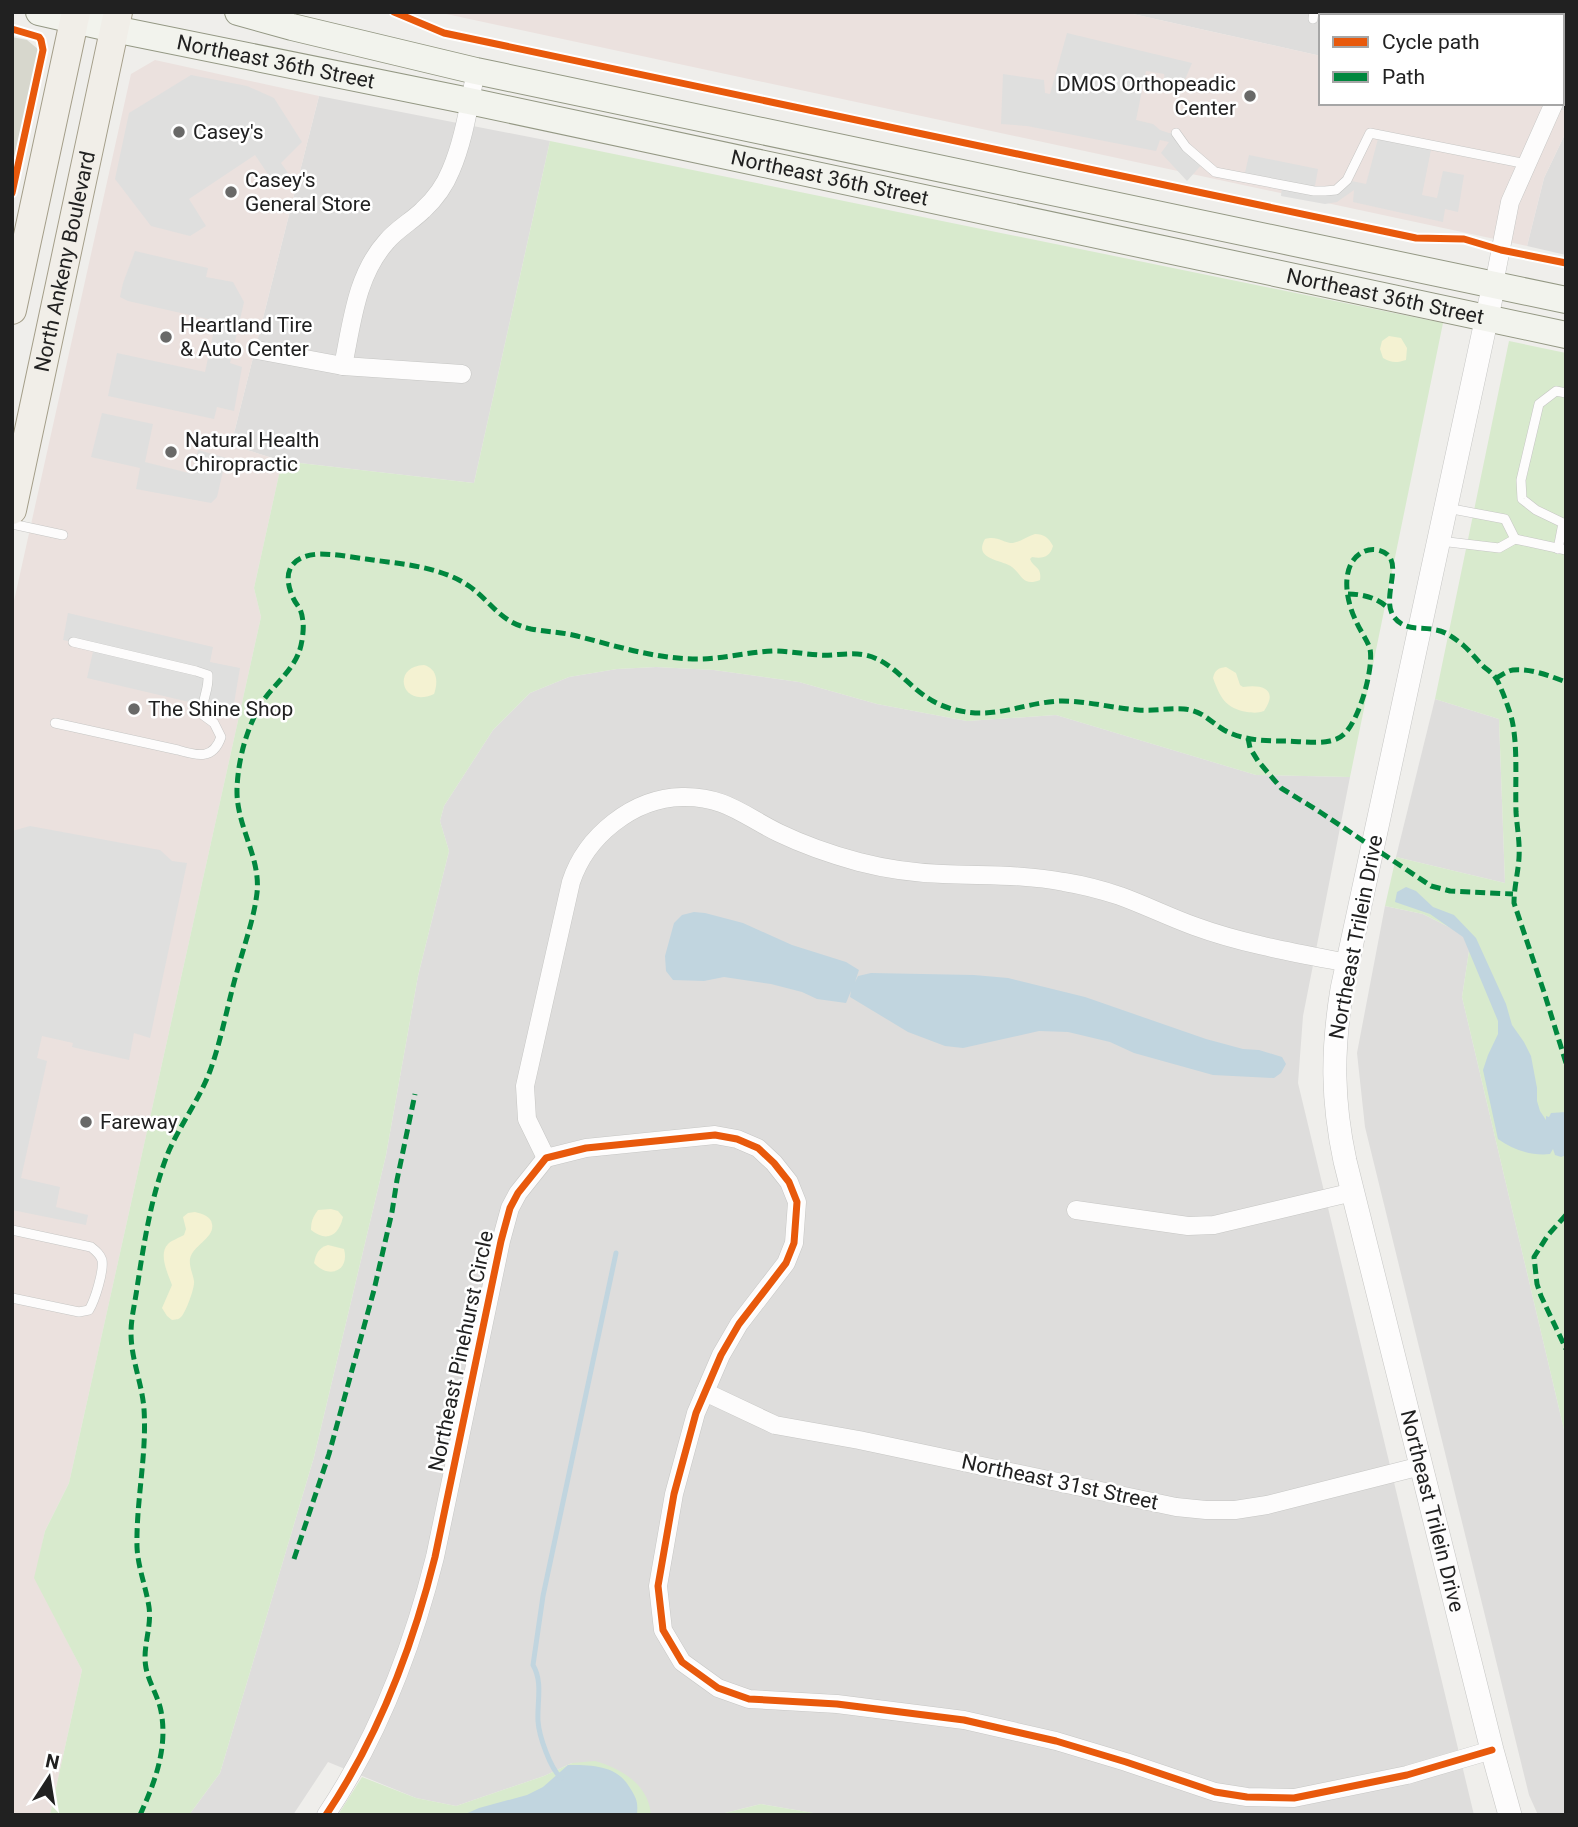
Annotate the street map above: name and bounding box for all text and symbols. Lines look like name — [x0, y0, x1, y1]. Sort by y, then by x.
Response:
legend — [1319, 14, 1564, 105]
street label: Northeast 36th Street — [175, 30, 377, 94]
text: Cycle path — [1382, 30, 1480, 54]
text: Path — [1382, 65, 1425, 89]
place label: DMOS Orthopeadic Center — [1057, 72, 1236, 120]
marker: DMOS Orthopeadic Center — [1242, 88, 1258, 104]
place label: Casey's — [193, 120, 264, 144]
marker: Casey's — [171, 124, 187, 140]
street label: Northeast 36th Street — [729, 145, 931, 211]
street label: North Ankeny Boulevard — [30, 149, 100, 374]
place label: Casey's General Store — [245, 168, 371, 216]
marker: Casey's General Store — [223, 184, 239, 200]
street label: Northeast 36th Street — [1284, 264, 1486, 329]
place label: Heartland Tire & Auto Center — [180, 313, 313, 361]
marker: Heartland Tire & Auto Center — [158, 329, 174, 345]
place label: Natural Health Chiropractic — [185, 428, 319, 476]
marker: Natural Health Chiropractic — [163, 444, 179, 460]
place label: The Shine Shop — [148, 697, 293, 721]
marker: The Shine Shop — [126, 701, 142, 717]
street label: Northeast Trilein Drive — [1324, 833, 1388, 1041]
place label: Fareway — [100, 1110, 178, 1134]
marker: Fareway — [78, 1114, 94, 1130]
street label: Northeast Pinehurst Circle — [424, 1228, 498, 1474]
street label: Northeast Trilein Drive — [1396, 1407, 1469, 1615]
street label: Northeast 31st Street — [959, 1449, 1161, 1515]
north arrow — [14, 1743, 84, 1813]
text: N — [43, 1749, 61, 1775]

